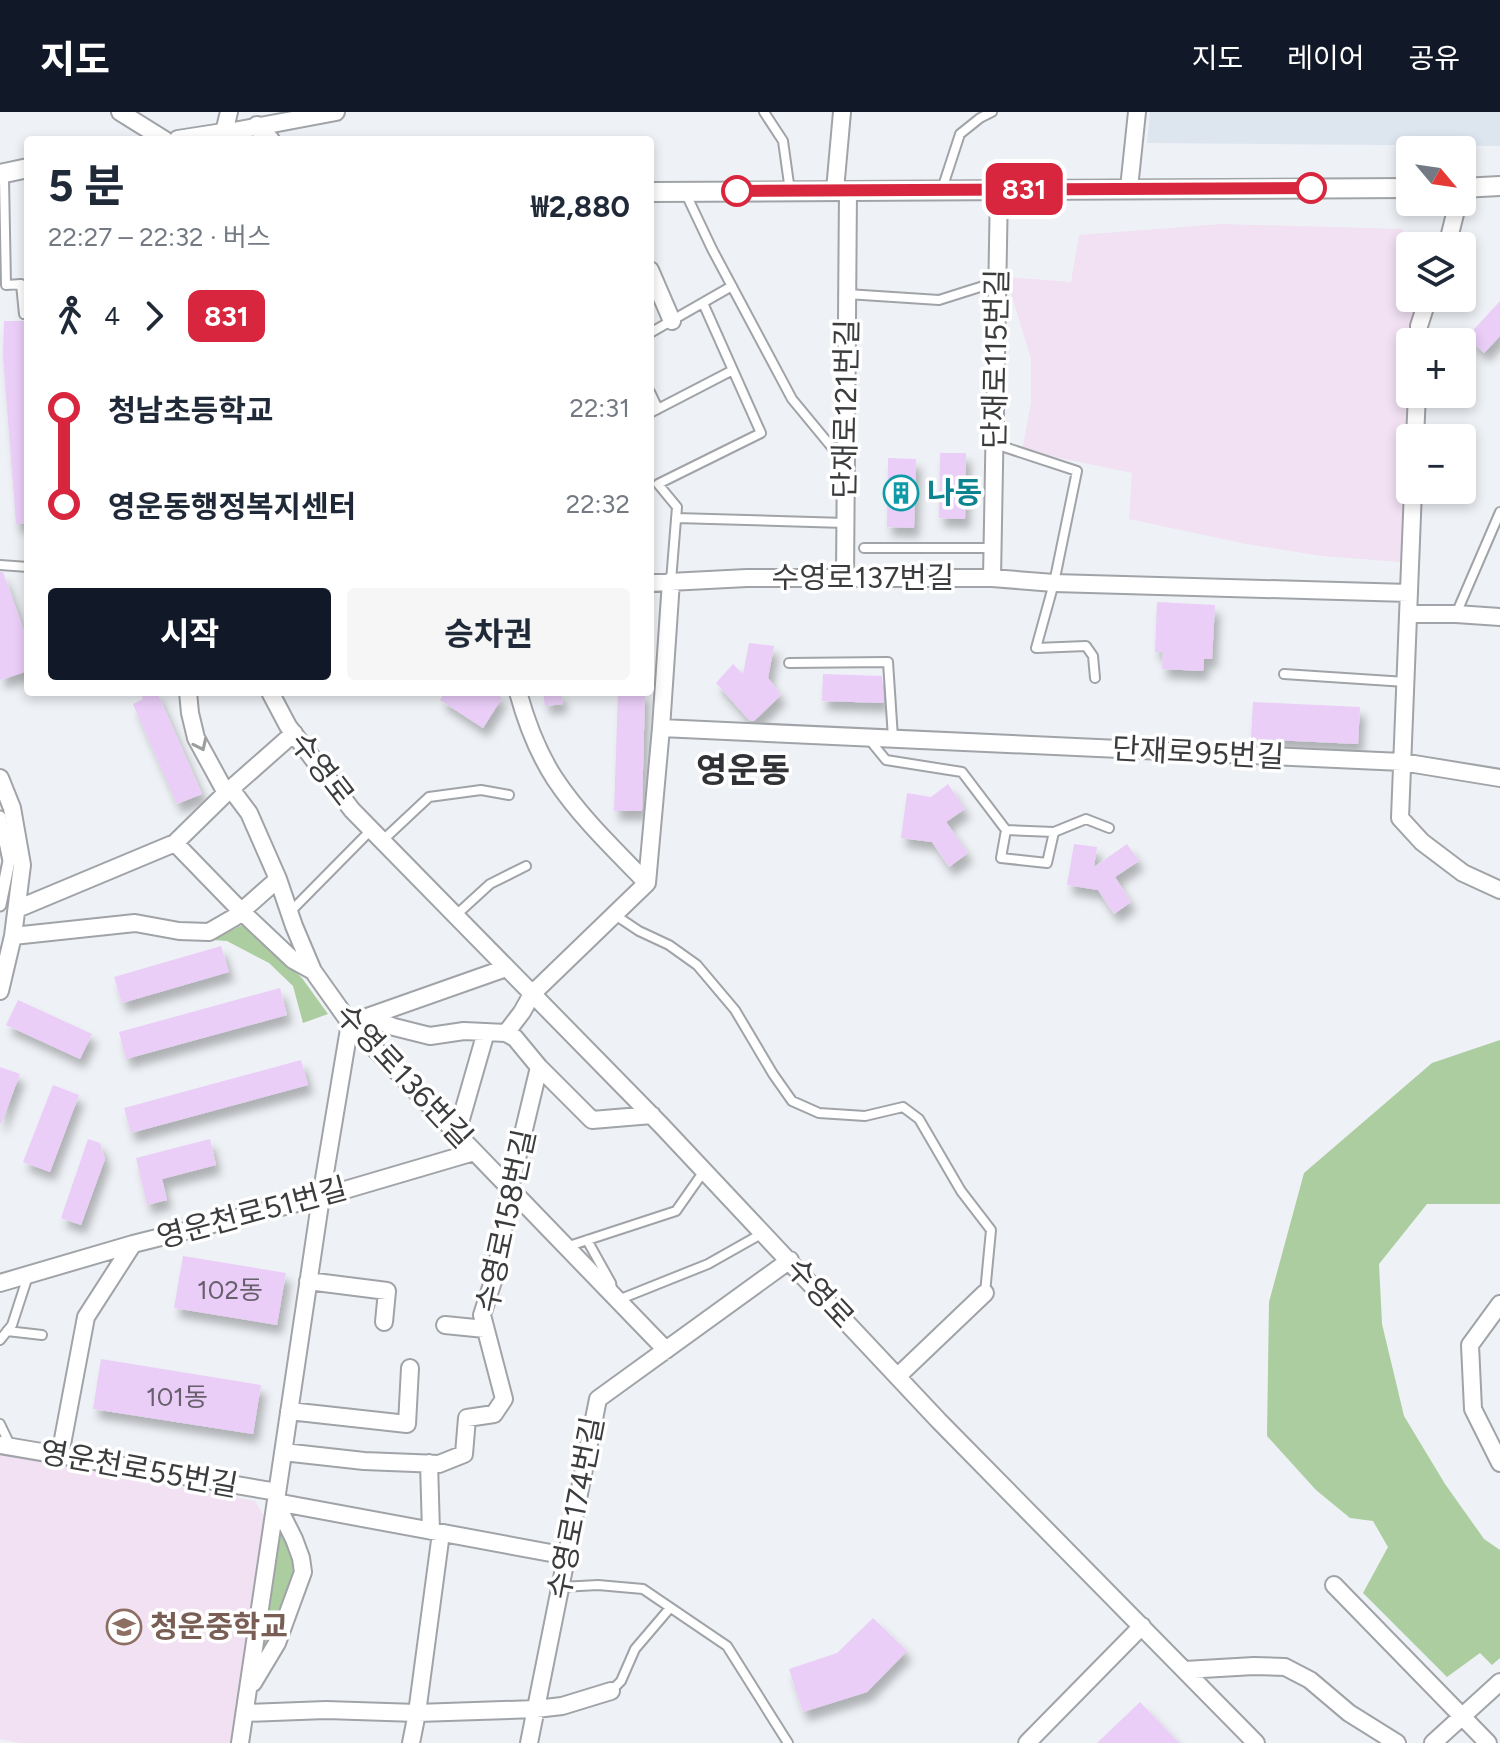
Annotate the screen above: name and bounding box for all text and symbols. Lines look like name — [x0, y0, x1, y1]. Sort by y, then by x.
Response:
text: 지도 — [40, 37, 110, 83]
text: 지도 — [1192, 41, 1243, 75]
text: 레이어 — [1287, 41, 1364, 75]
text: 공유 — [1408, 41, 1460, 75]
north arrow — [1396, 136, 1476, 216]
map controls — [1396, 136, 1476, 504]
text: 5 분 — [48, 159, 125, 212]
line badge: 831 — [978, 163, 1070, 215]
text: 831 — [1002, 172, 1046, 206]
unlabelled marker — [1296, 173, 1326, 203]
unlabelled marker — [722, 176, 752, 206]
text: ₩2,880 — [531, 188, 630, 225]
text: 22:27 – 22:32 · 버스 — [48, 221, 271, 253]
button: layers — [1396, 232, 1476, 312]
street label: 단재로115번길 — [975, 269, 1016, 449]
icon: walk — [48, 294, 92, 338]
icon: forward — [132, 294, 176, 338]
text: 831 — [204, 299, 249, 333]
text: 4 — [104, 300, 120, 332]
street label: 단재로121번길 — [825, 319, 866, 499]
button: + — [1396, 328, 1476, 408]
text: 청남초등학교 — [108, 392, 274, 429]
text: 22:31 — [569, 392, 630, 424]
button: − — [1396, 424, 1476, 504]
building icon: 나동 — [882, 474, 920, 512]
place label: 나동 — [927, 474, 982, 511]
text: 영운동행정복지센터 — [108, 488, 356, 525]
text: 22:32 — [566, 488, 630, 520]
street label: 수영로137번길 — [772, 559, 954, 596]
button: 시작 — [48, 588, 331, 680]
button: 승차권 — [347, 588, 630, 680]
street label: 수영로 — [282, 725, 362, 813]
street label: 단재로95번길 — [1111, 730, 1285, 775]
one-way arrow — [191, 736, 207, 751]
district label: 영운동 — [696, 750, 790, 791]
street label: 수영로136번길 — [328, 996, 481, 1155]
street label: 수영로158번길 — [468, 1126, 543, 1316]
street label: 영운천로51번길 — [153, 1169, 351, 1256]
street label: 수영로 — [779, 1250, 862, 1336]
house number: 102동 — [197, 1274, 263, 1306]
house number: 101동 — [146, 1381, 208, 1413]
street label: 수영로174번길 — [540, 1414, 611, 1602]
street label: 영운천로55번길 — [37, 1433, 241, 1504]
school or university icon: 청운중학교 — [105, 1608, 143, 1646]
place label: 청운중학교 — [150, 1608, 288, 1645]

